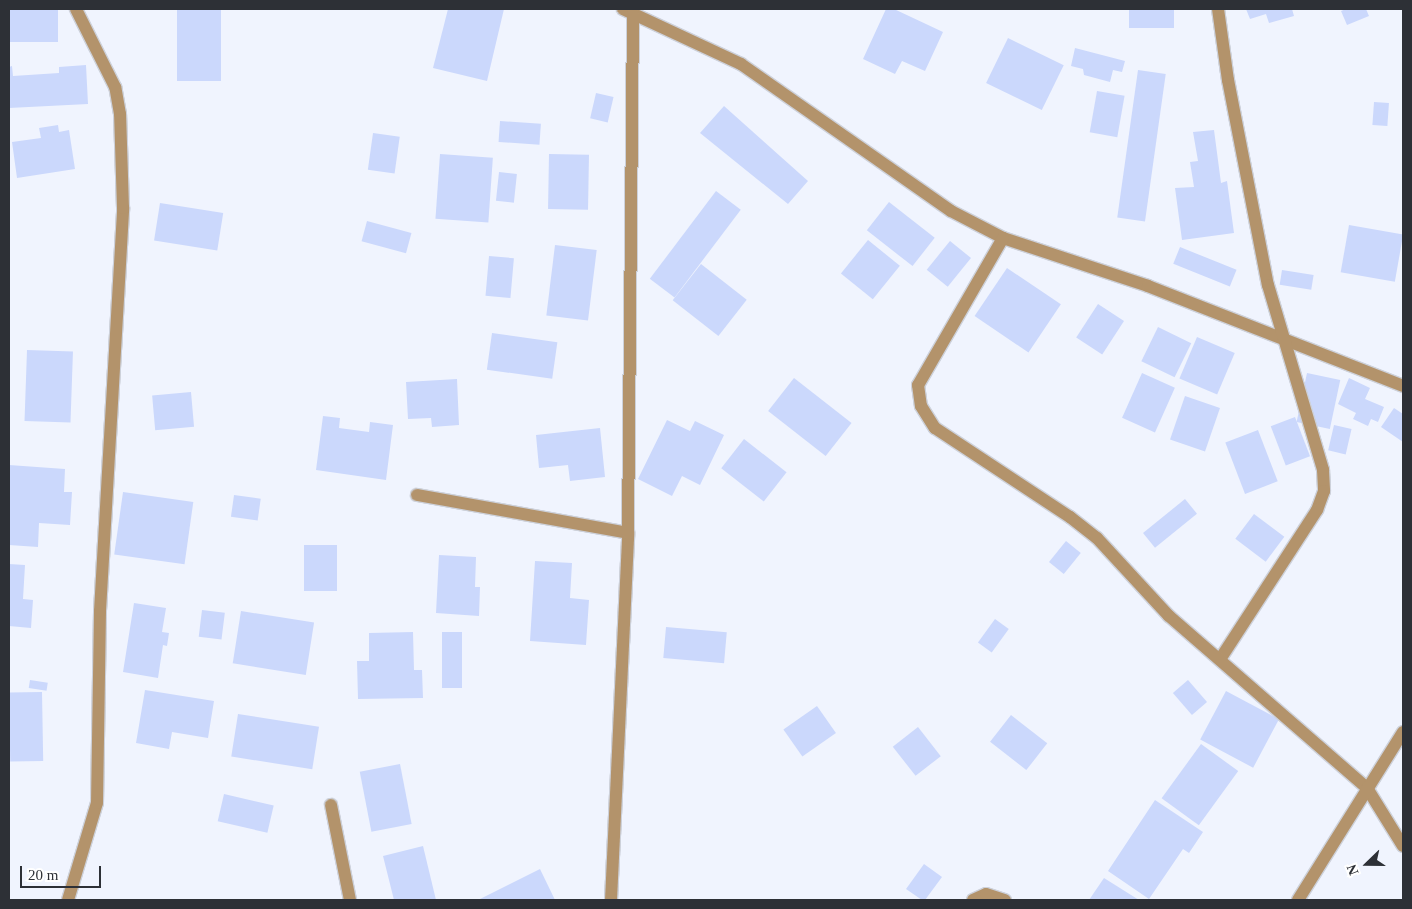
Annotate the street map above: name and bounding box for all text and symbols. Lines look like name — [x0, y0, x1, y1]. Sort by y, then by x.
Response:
north arrow — [1342, 839, 1392, 889]
scale bar — [22, 856, 104, 888]
text: N — [1344, 862, 1361, 877]
text: 20 m — [28, 867, 58, 883]

